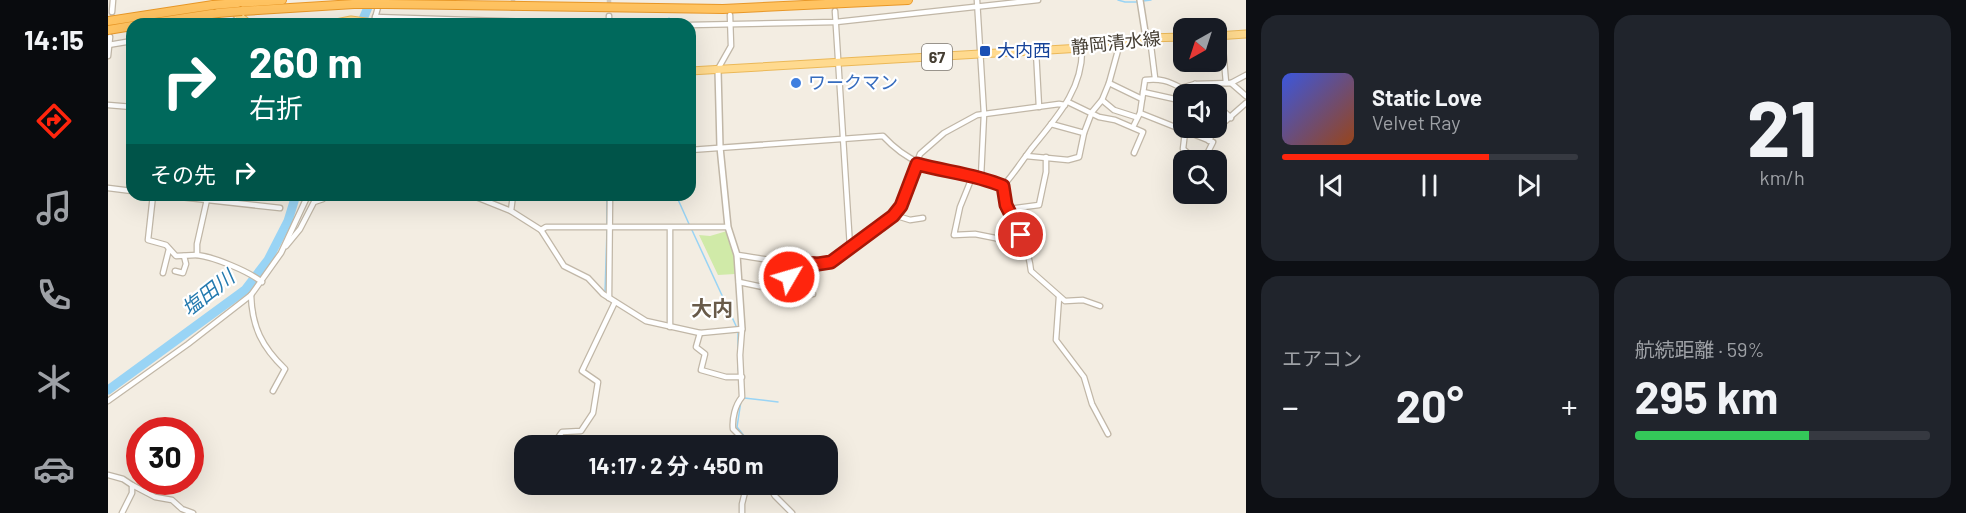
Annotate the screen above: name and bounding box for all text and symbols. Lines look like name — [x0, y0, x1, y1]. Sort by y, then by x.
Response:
north arrow — [1173, 18, 1227, 72]
map controls — [1173, 18, 1227, 204]
text: 14:15 — [24, 23, 84, 55]
street label: 静岡清水線 — [1070, 26, 1162, 58]
text: 260 m — [249, 36, 362, 86]
place label: 大内西 — [997, 39, 1051, 61]
icon: right — [150, 42, 228, 120]
road number: 67 — [922, 44, 952, 70]
marker: 大内西 — [978, 44, 992, 58]
place label: ワークマン — [808, 71, 898, 93]
marker: ワークマン — [789, 76, 803, 90]
text: 21 — [1747, 79, 1818, 173]
button: sound — [1173, 84, 1227, 138]
text: Static Love — [1372, 84, 1482, 110]
text: 右折 — [249, 91, 303, 123]
icon: directions — [33, 100, 75, 142]
text: Velvet Ray — [1372, 110, 1461, 134]
button: search — [1173, 150, 1227, 204]
icon: right — [228, 156, 261, 189]
text: その先 — [150, 161, 216, 187]
text: km/h — [1760, 165, 1805, 189]
icon: previous — [1315, 169, 1348, 202]
icon: pause — [1413, 169, 1446, 202]
icon: next — [1512, 169, 1545, 202]
icon: music — [33, 187, 75, 229]
pin — [995, 209, 1046, 260]
icon: arrive — [1004, 218, 1037, 251]
position arrow — [757, 245, 821, 309]
water label: 塩田川 — [176, 263, 240, 320]
icon: phone — [33, 274, 75, 316]
district label: 大内 — [691, 295, 733, 320]
text: 航続距離 · 59% — [1635, 337, 1764, 361]
text: エアコン — [1282, 346, 1362, 370]
icon: climate — [33, 361, 75, 403]
text: 295 km — [1635, 369, 1778, 423]
text: 20° — [1396, 378, 1464, 432]
text: − — [1282, 386, 1299, 426]
text: + — [1561, 386, 1578, 426]
speed limit sign: 30 — [126, 417, 204, 495]
icon: car — [33, 448, 75, 490]
text: 14:17 · 2 分 · 450 m — [589, 452, 763, 478]

